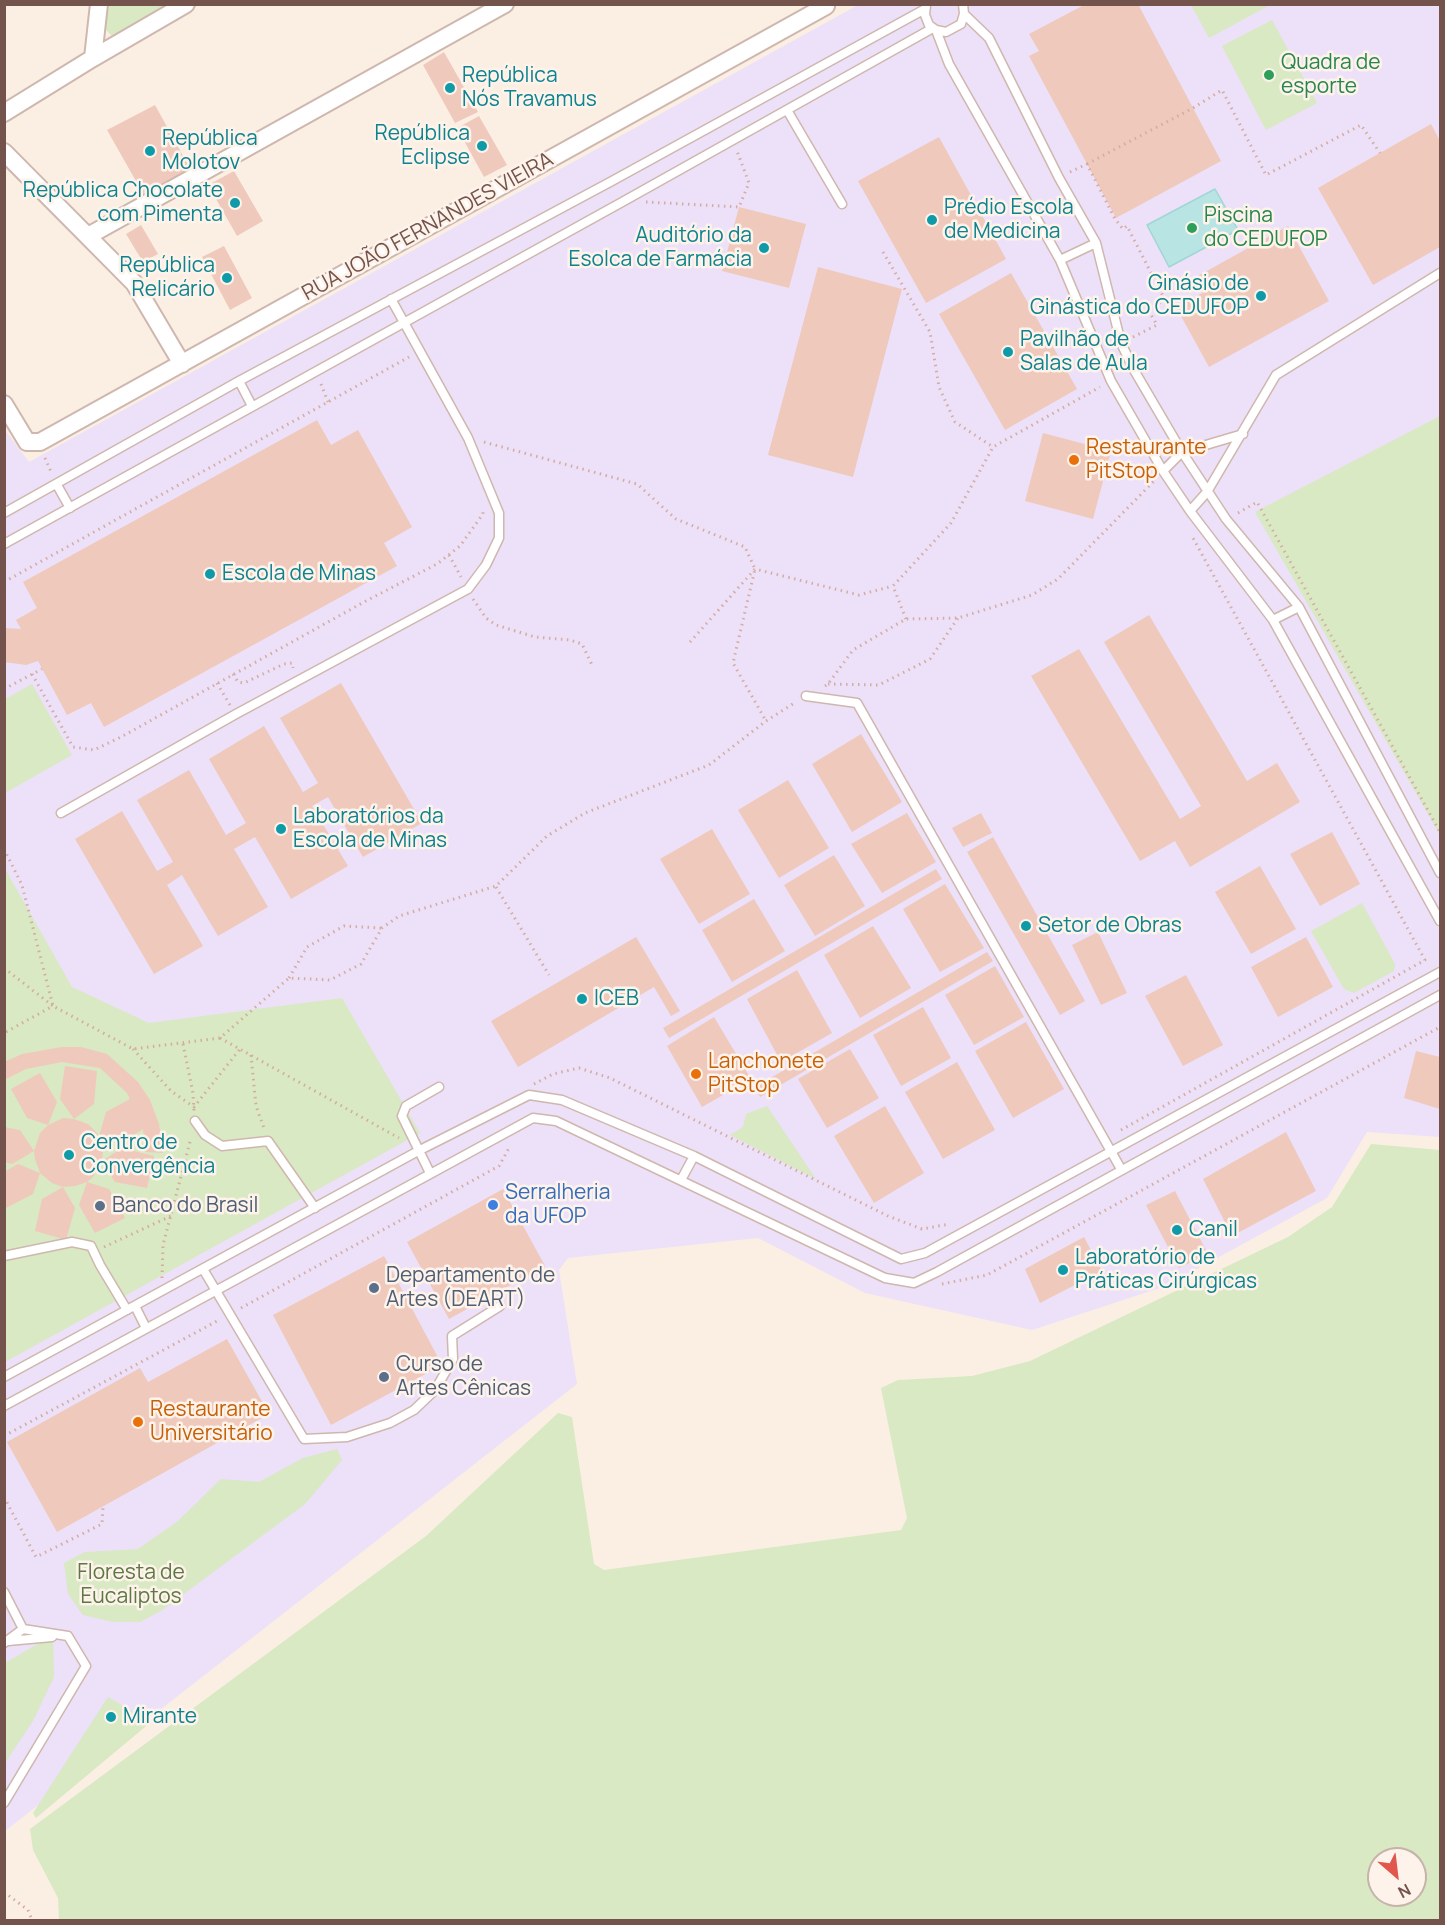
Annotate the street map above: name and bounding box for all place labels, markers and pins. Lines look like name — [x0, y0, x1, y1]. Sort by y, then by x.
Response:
place label: Quadra de esporte — [1281, 50, 1381, 100]
place label: República Nós Travamus — [462, 63, 597, 113]
marker: Quadra de esporte — [1262, 68, 1276, 82]
marker: República Nós Travamus — [443, 81, 457, 95]
place label: República Eclipse — [374, 121, 470, 171]
place label: República Molotov — [162, 126, 258, 176]
marker: República Eclipse — [475, 139, 489, 153]
marker: República Molotov — [143, 144, 157, 158]
place label: República Chocolate com Pimenta — [23, 178, 223, 228]
place label: Prédio Escola de Medicina — [944, 195, 1074, 245]
marker: República Chocolate com Pimenta — [228, 196, 242, 210]
place label: Piscina do CEDUFOP — [1204, 203, 1327, 253]
marker: Prédio Escola de Medicina — [925, 213, 939, 227]
marker: Piscina do CEDUFOP — [1185, 221, 1199, 235]
place label: Auditório da Esolca de Farmácia — [569, 223, 752, 273]
marker: Auditório da Esolca de Farmácia — [757, 241, 771, 255]
place label: República Relicário — [119, 253, 215, 303]
marker: República Relicário — [220, 271, 234, 285]
place label: Ginásio de Ginástica do CEDUFOP — [1030, 271, 1249, 321]
marker: Ginásio de Ginástica do CEDUFOP — [1254, 289, 1268, 303]
place label: Pavilhão de Salas de Aula — [1020, 327, 1148, 377]
marker: Pavilhão de Salas de Aula — [1001, 345, 1015, 359]
place label: Restaurante PitStop — [1086, 435, 1207, 485]
marker: Restaurante PitStop — [1067, 453, 1081, 467]
place label: Escola de Minas — [222, 561, 376, 587]
marker: Escola de Minas — [203, 567, 217, 581]
place label: Laboratórios da Escola de Minas — [293, 804, 447, 854]
marker: Laboratórios da Escola de Minas — [274, 822, 288, 836]
place label: Setor de Obras — [1038, 913, 1182, 939]
marker: Setor de Obras — [1019, 919, 1033, 933]
place label: ICEB — [594, 986, 639, 1012]
marker: ICEB — [575, 992, 589, 1006]
place label: Lanchonete PitStop — [708, 1049, 824, 1099]
marker: Lanchonete PitStop — [689, 1067, 703, 1081]
place label: Centro de Convergência — [81, 1130, 215, 1180]
marker: Centro de Convergência — [62, 1148, 76, 1162]
place label: Serralheria da UFOP — [505, 1180, 610, 1230]
place label: Banco do Brasil — [112, 1193, 258, 1219]
marker: Serralheria da UFOP — [486, 1198, 500, 1212]
marker: Banco do Brasil — [93, 1199, 107, 1213]
place label: Canil — [1189, 1217, 1238, 1243]
marker: Canil — [1170, 1223, 1184, 1237]
place label: Laboratório de Práticas Cirúrgicas — [1075, 1245, 1257, 1295]
place label: Departamento de Artes (DEART) — [386, 1263, 555, 1313]
marker: Laboratório de Práticas Cirúrgicas — [1056, 1263, 1070, 1277]
marker: Departamento de Artes (DEART) — [367, 1281, 381, 1295]
place label: Curso de Artes Cênicas — [396, 1352, 531, 1402]
marker: Curso de Artes Cênicas — [377, 1370, 391, 1384]
place label: Restaurante Universitário — [150, 1397, 273, 1447]
marker: Restaurante Universitário — [131, 1415, 145, 1429]
place label: Mirante — [123, 1704, 197, 1730]
marker: Mirante — [104, 1710, 118, 1724]

